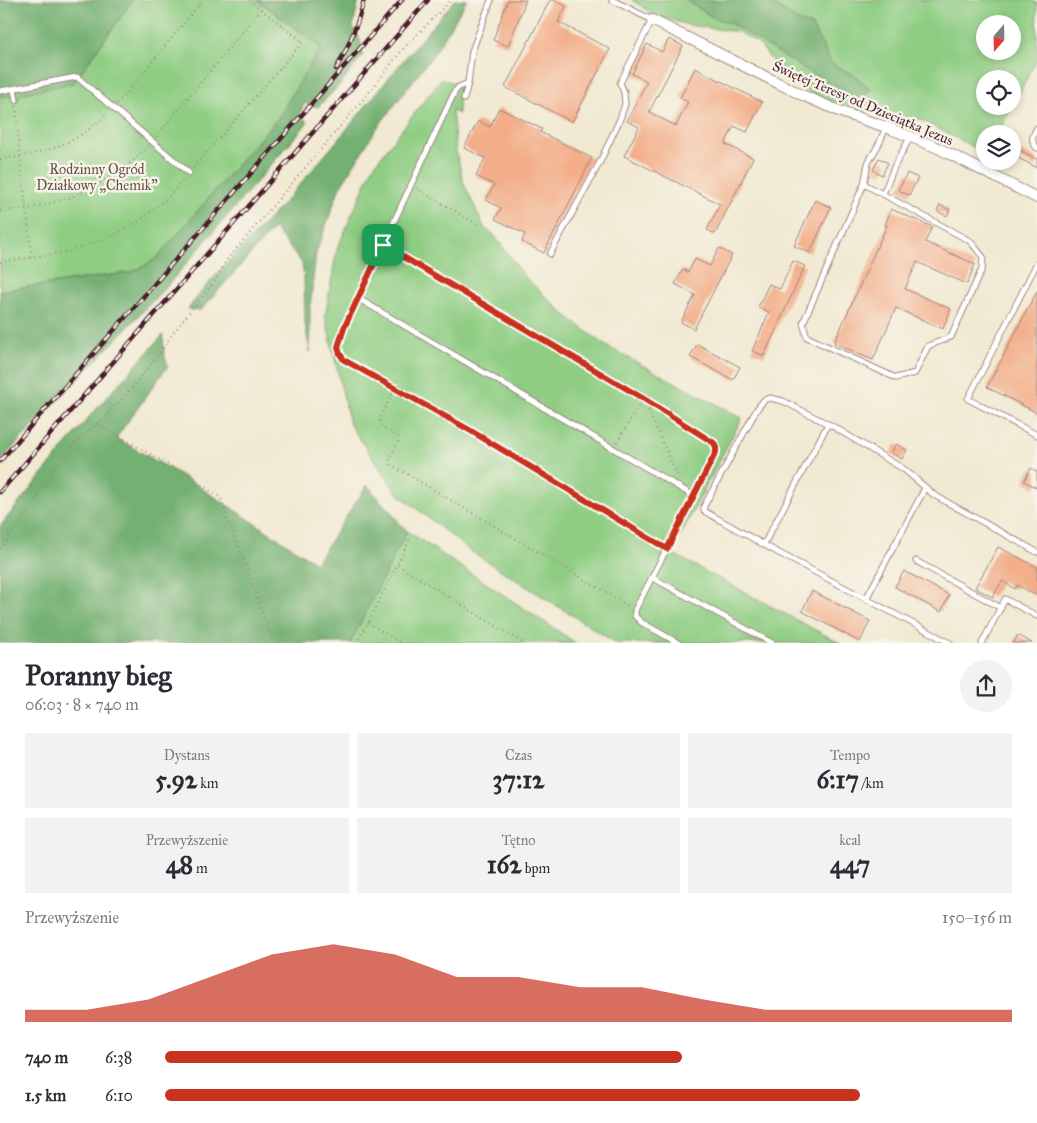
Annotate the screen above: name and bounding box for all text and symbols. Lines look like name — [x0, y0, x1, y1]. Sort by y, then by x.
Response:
north arrow — [976, 15, 1021, 60]
map controls — [976, 15, 1021, 170]
street label: Świętej Teresy od Dzieciątka Jezus — [770, 56, 956, 150]
button: locate — [976, 70, 1021, 115]
button: layers — [976, 125, 1021, 170]
park label: Rodzinny Ogród Działkowy „Chemik” — [36, 161, 158, 194]
pin — [362, 224, 404, 266]
icon: arrive — [369, 231, 397, 259]
text: Poranny bieg — [25, 658, 172, 693]
button: share — [960, 660, 1012, 712]
text: 06:03 · 8 × 740 m — [25, 695, 139, 714]
text: Dystans — [164, 747, 210, 764]
text: Czas — [505, 747, 532, 764]
text: Tempo — [830, 747, 870, 764]
text: 5.92 — [155, 764, 197, 795]
text: 37:12 — [493, 764, 544, 795]
text: 6:17 — [816, 764, 859, 795]
text: km — [197, 775, 218, 792]
text: /km — [859, 775, 884, 792]
text: Przewyższenie — [146, 832, 228, 849]
text: Tętno — [502, 832, 535, 849]
text: kcal — [839, 832, 861, 849]
text: 48 — [166, 849, 193, 880]
text: 162 — [487, 849, 522, 880]
text: 447 — [830, 849, 870, 880]
text: m — [193, 860, 208, 877]
text: bpm — [522, 860, 550, 877]
text: Przewyższenie — [25, 908, 119, 927]
text: 150–156 m — [942, 908, 1012, 927]
text: 740 m — [25, 1048, 68, 1067]
text: 6:38 — [105, 1048, 132, 1067]
text: 1.5 km — [25, 1086, 66, 1105]
text: 6:10 — [105, 1086, 133, 1105]

